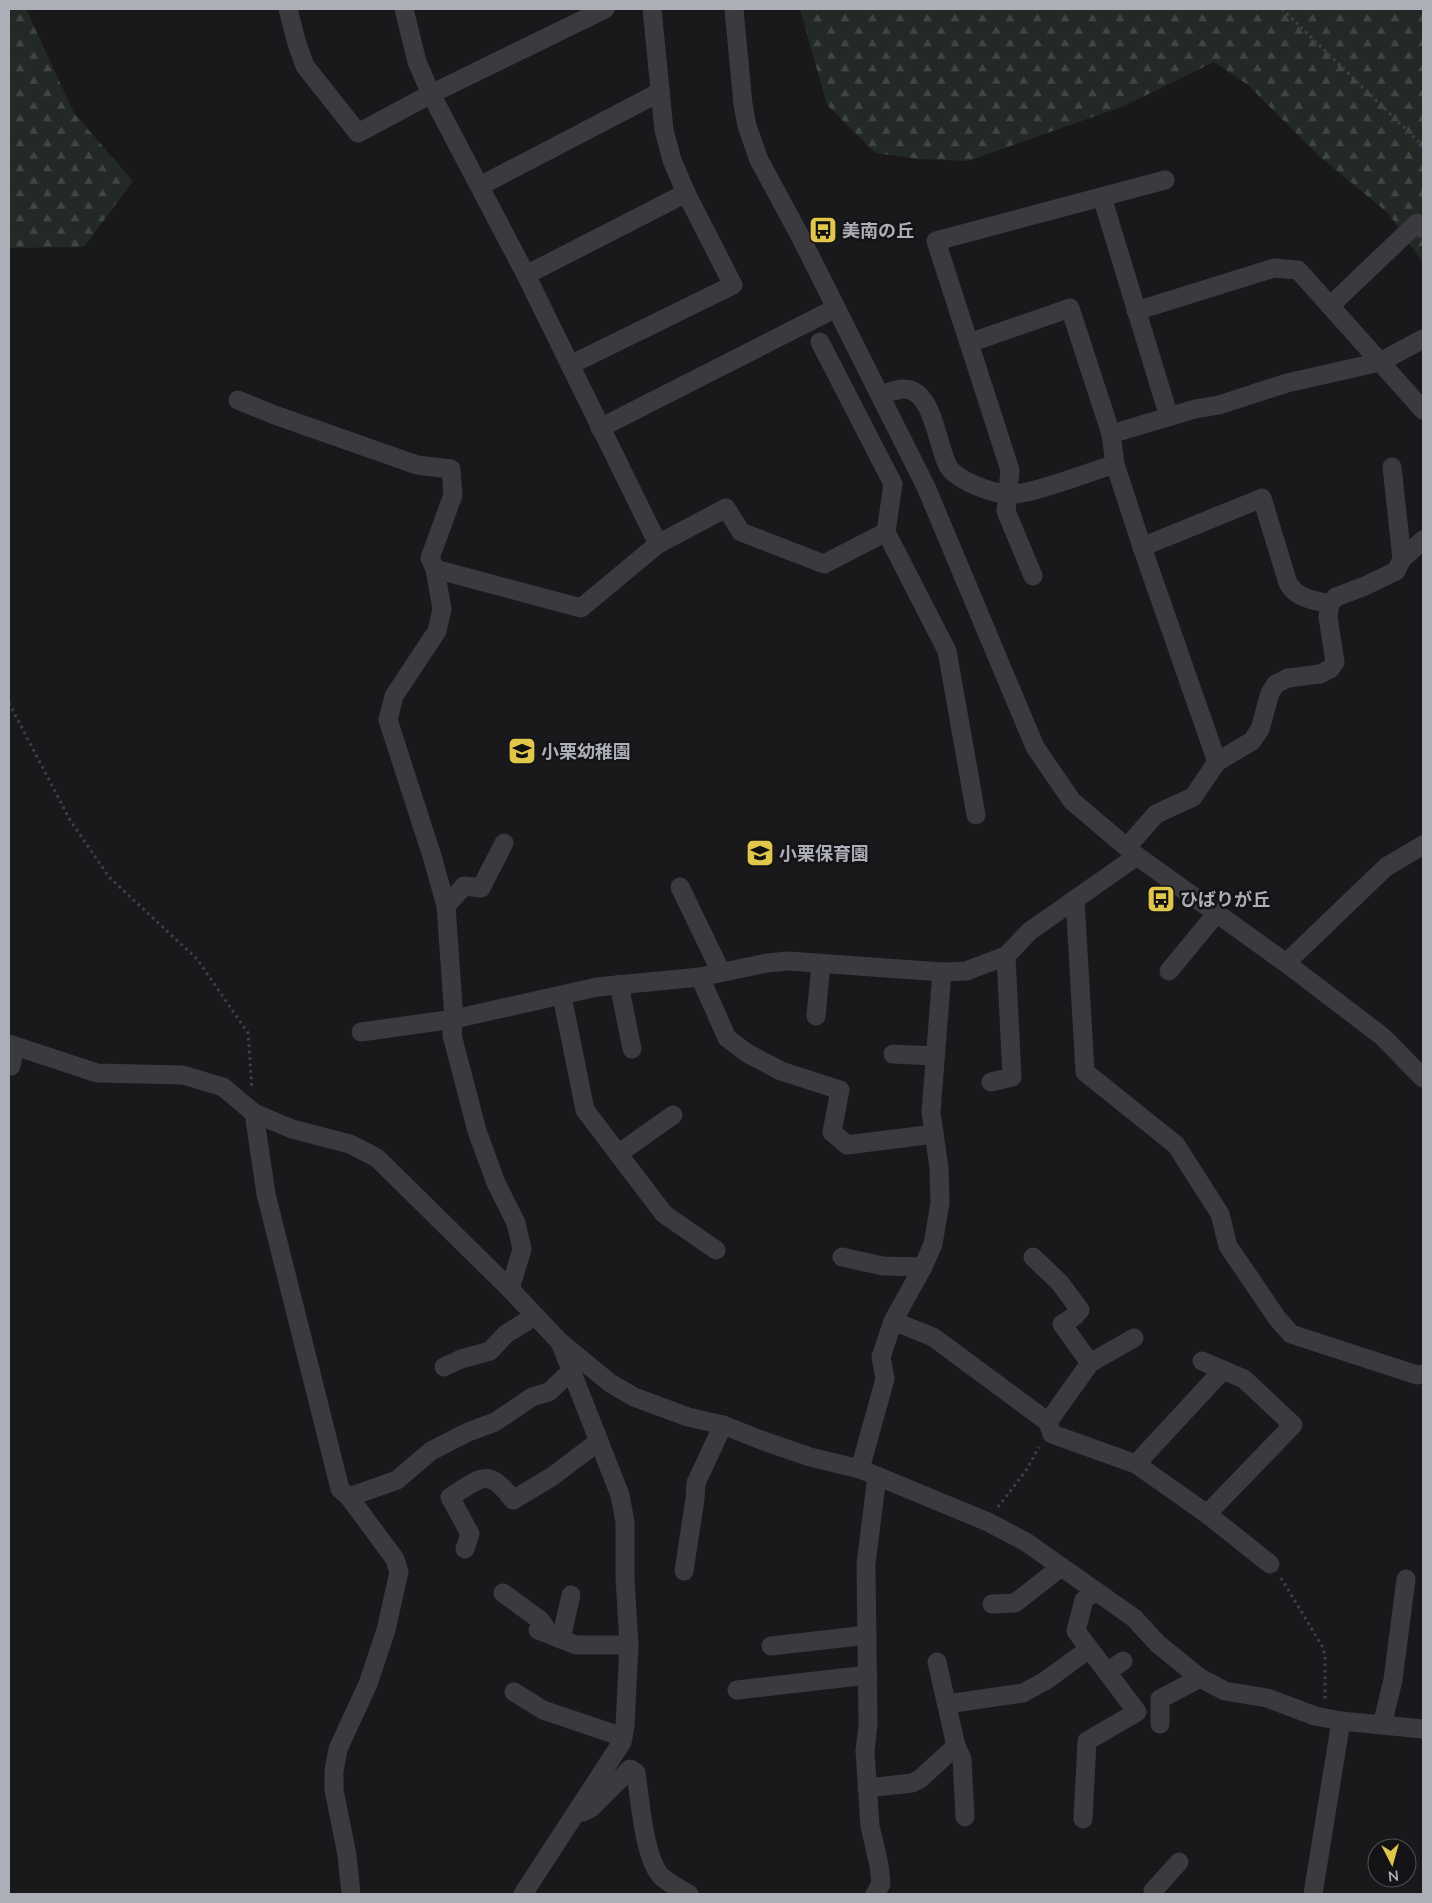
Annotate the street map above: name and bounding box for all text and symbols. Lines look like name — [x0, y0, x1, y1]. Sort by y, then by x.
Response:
bus stop icon: 美南の丘 — [808, 215, 838, 245]
place label: 美南の丘 — [842, 219, 914, 241]
school or university icon: 小栗幼稚園 — [507, 736, 537, 766]
place label: 小栗幼稚園 — [541, 740, 631, 762]
school or university icon: 小栗保育園 — [745, 838, 775, 868]
place label: 小栗保育園 — [779, 842, 869, 864]
bus stop icon: ひばりが丘 — [1146, 884, 1176, 914]
place label: ひばりが丘 — [1180, 888, 1270, 910]
north arrow — [1367, 1838, 1417, 1888]
text: N — [1387, 1867, 1400, 1885]

